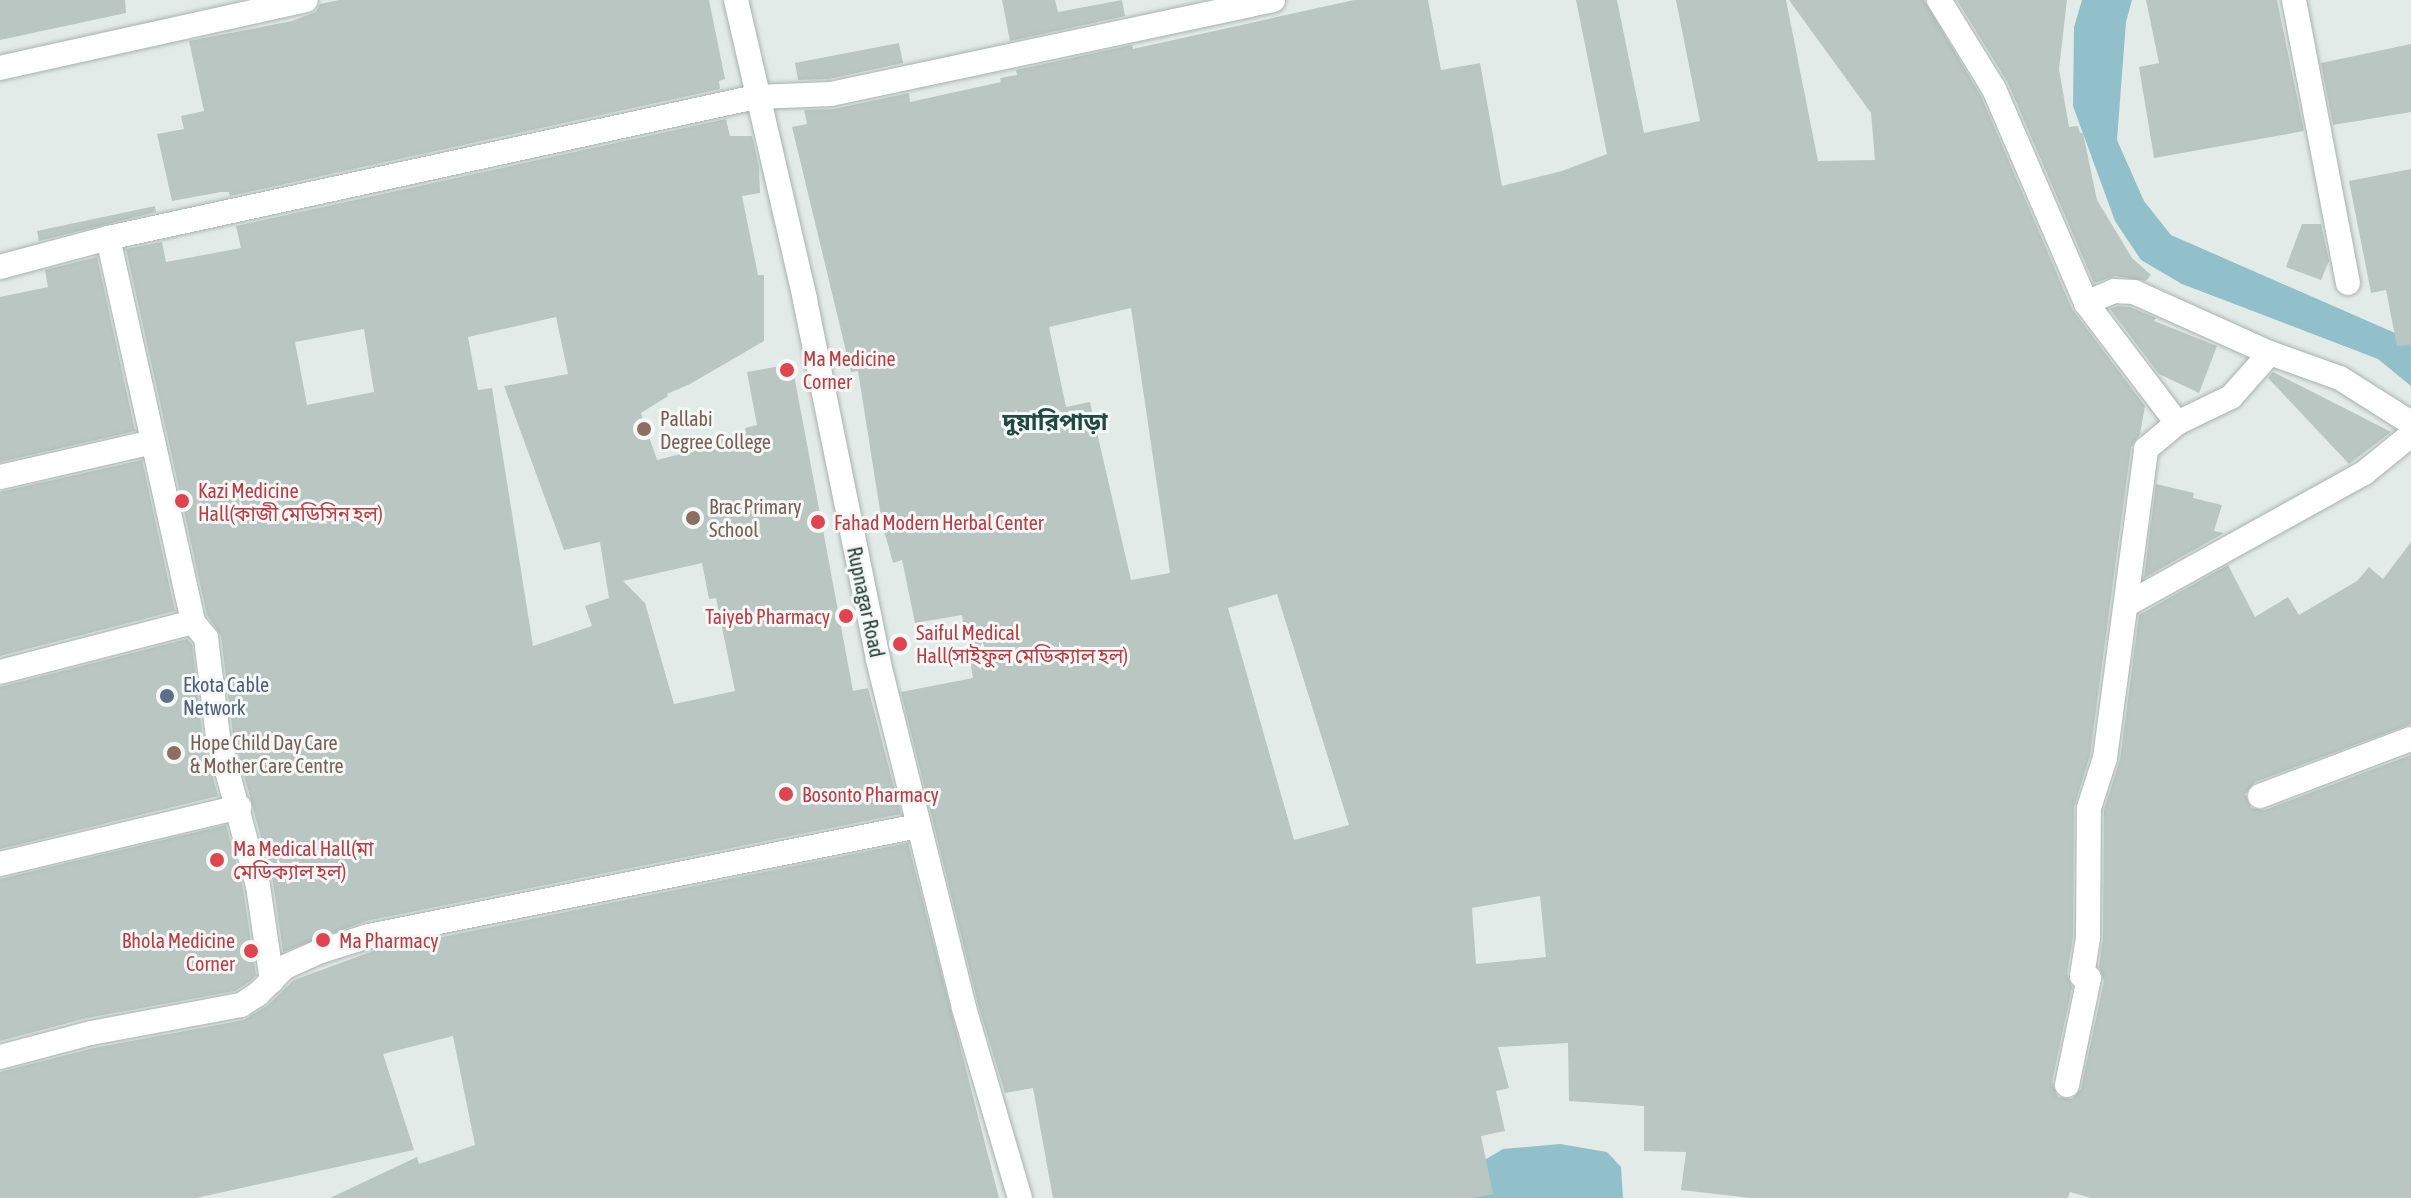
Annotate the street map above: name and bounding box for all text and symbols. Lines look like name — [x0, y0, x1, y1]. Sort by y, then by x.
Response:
place label: Ma Medicine Corner — [803, 346, 896, 393]
marker: Ma Medicine Corner — [778, 361, 796, 379]
place label: Pallabi Degree College — [660, 406, 771, 453]
district label: দুয়ারিপাড়া — [1002, 408, 1108, 436]
marker: Pallabi Degree College — [635, 420, 653, 438]
place label: Kazi Medicine Hall(কাজী মেডিসিন হল) — [198, 478, 383, 525]
marker: Kazi Medicine Hall(কাজী মেডিসিন হল) — [173, 492, 191, 510]
place label: Brac Primary School — [709, 494, 802, 541]
marker: Brac Primary School — [684, 509, 702, 527]
place label: Fahad Modern Herbal Center — [834, 510, 1044, 534]
marker: Fahad Modern Herbal Center — [809, 513, 827, 531]
street label: Rupnagar Road — [843, 545, 889, 659]
place label: Taiyeb Pharmacy — [705, 604, 830, 628]
marker: Taiyeb Pharmacy — [837, 607, 855, 625]
place label: Saiful Medical Hall(সাইফুল মেডিক্যাল হল) — [916, 620, 1128, 667]
marker: Saiful Medical Hall(সাইফুল মেডিক্যাল হল) — [891, 635, 909, 653]
place label: Ekota Cable Network — [183, 672, 269, 719]
marker: Ekota Cable Network — [158, 687, 176, 705]
place label: Hope Child Day Care & Mother Care Centre — [190, 730, 344, 777]
marker: Hope Child Day Care & Mother Care Centre — [165, 744, 183, 762]
place label: Bosonto Pharmacy — [802, 782, 939, 806]
marker: Bosonto Pharmacy — [777, 785, 795, 803]
place label: Ma Medical Hall(মা মেডিক্যাল হল) — [233, 836, 374, 883]
marker: Ma Medical Hall(মা মেডিক্যাল হল) — [208, 851, 226, 869]
place label: Bhola Medicine Corner — [122, 928, 235, 975]
place label: Ma Pharmacy — [339, 928, 438, 952]
marker: Ma Pharmacy — [314, 931, 332, 949]
marker: Bhola Medicine Corner — [242, 942, 260, 960]

